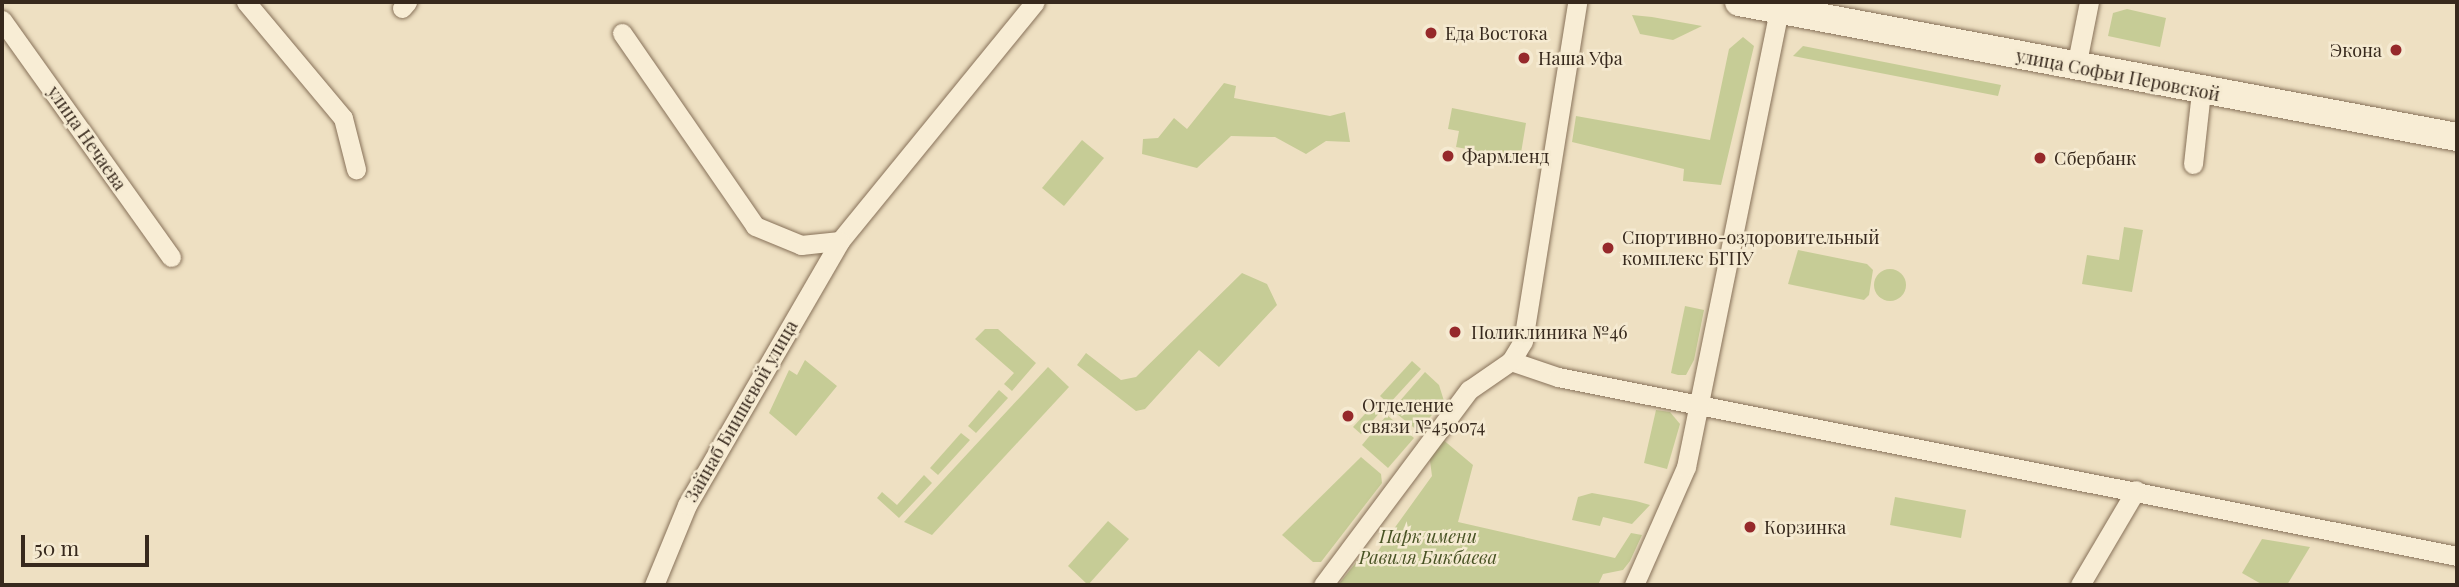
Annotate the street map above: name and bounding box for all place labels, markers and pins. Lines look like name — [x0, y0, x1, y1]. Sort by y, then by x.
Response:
place label: Еда Востока — [1445, 22, 1548, 44]
marker: Еда Востока — [1423, 25, 1439, 41]
place label: Экона — [2330, 39, 2382, 61]
marker: Экона — [2388, 42, 2404, 58]
place label: Наша Уфа — [1538, 47, 1623, 69]
marker: Наша Уфа — [1516, 50, 1532, 66]
place label: Фармленд — [1462, 145, 1549, 167]
place label: Сбербанк — [2054, 147, 2136, 169]
marker: Фармленд — [1440, 148, 1456, 164]
marker: Сбербанк — [2032, 150, 2048, 166]
place label: Спортивно-оздоровительный комплекс БГПУ — [1622, 227, 1879, 270]
marker: Спортивно-оздоровительный комплекс БГПУ — [1600, 240, 1616, 256]
place label: Поликлиника №46 — [1471, 321, 1628, 343]
marker: Поликлиника №46 — [1445, 322, 1465, 342]
place label: Отделение связи №450074 — [1362, 395, 1485, 438]
marker: Отделение связи №450074 — [1340, 408, 1356, 424]
place label: Корзинка — [1764, 516, 1846, 538]
marker: Корзинка — [1742, 519, 1758, 535]

